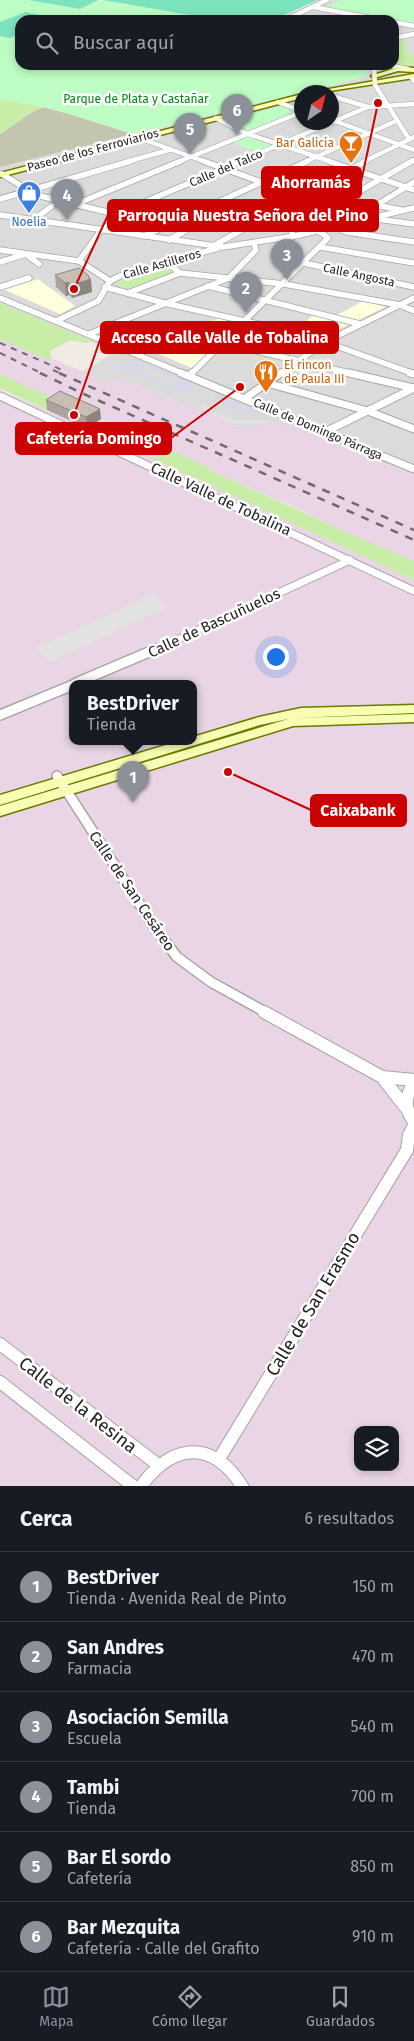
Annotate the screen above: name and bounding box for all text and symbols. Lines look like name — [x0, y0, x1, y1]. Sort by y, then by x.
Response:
search box — [15, 15, 399, 70]
icon: search — [33, 29, 61, 57]
text: Buscar aquí — [73, 31, 174, 54]
north arrow — [294, 85, 339, 130]
park label: Parque de Plata y Castañar — [63, 92, 209, 106]
pin: 6 — [221, 94, 253, 135]
pin: 5 — [174, 113, 206, 154]
street label: Paseo de los Ferroviarios — [26, 126, 161, 174]
bar icon: Bar Galicia — [338, 130, 364, 164]
place label: Bar Galicia — [276, 136, 334, 150]
street label: Calle del Talco — [187, 146, 265, 190]
callout: Ahorramás — [262, 167, 361, 198]
text: Ahorramás — [271, 173, 351, 192]
pin: 4 — [51, 179, 83, 220]
shop icon: Noelia — [16, 180, 42, 214]
callout: Parroquia Nuestra Señora del Pino — [108, 200, 378, 231]
text: Parroquia Nuestra Señora del Pino — [118, 206, 368, 225]
place label: Noelia — [11, 215, 47, 229]
pin: 3 — [271, 239, 303, 280]
street label: Calle Astilleros — [121, 246, 203, 282]
street label: Calle Angosta — [322, 261, 396, 289]
pin: 2 — [230, 272, 262, 313]
callout: Acceso Calle Valle de Tobalina — [101, 322, 338, 353]
text: Acceso Calle Valle de Tobalina — [110, 328, 329, 347]
place label: El rincon de Paula III — [284, 358, 345, 386]
restaurant icon: El rincon de Paula III — [253, 359, 279, 393]
street label: Calle de Domingo Párraga — [251, 395, 385, 463]
callout: Cafetería Domingo — [16, 423, 171, 454]
text: Cafetería Domingo — [26, 429, 162, 448]
street label: Calle Valle de Tobalina — [148, 459, 294, 539]
street label: Calle de Bascuñuelos — [145, 584, 283, 662]
your location — [263, 644, 289, 670]
popup — [69, 680, 197, 745]
text: BestDriver — [87, 692, 179, 715]
text: Tienda — [87, 715, 136, 734]
pin: 1 — [117, 761, 149, 802]
callout: Caixabank — [311, 795, 406, 826]
text: Caixabank — [320, 801, 396, 820]
street label: Calle de San Cesáreo — [85, 828, 179, 954]
street label: Calle de San Erasmo — [261, 1228, 365, 1380]
street label: Calle de la Resina — [15, 1352, 141, 1458]
map controls — [354, 1426, 399, 1471]
button: layers — [354, 1426, 399, 1471]
text: Cerca — [20, 1506, 72, 1532]
text: 6 resultados — [305, 1509, 394, 1528]
text: BestDriver — [67, 1566, 159, 1589]
text: 1 — [32, 1577, 40, 1596]
text: 150 m — [352, 1577, 394, 1596]
text: Tienda · Avenida Real de Pinto — [67, 1589, 287, 1608]
text: San Andres — [67, 1636, 164, 1659]
text: 2 — [32, 1647, 40, 1666]
text: 470 m — [352, 1647, 394, 1666]
text: Farmacia — [67, 1659, 132, 1678]
text: Asociación Semilla — [67, 1706, 229, 1729]
text: 3 — [32, 1717, 40, 1736]
text: 540 m — [351, 1717, 394, 1736]
text: Escuela — [67, 1729, 122, 1748]
text: Tambi — [67, 1776, 119, 1799]
text: 4 — [31, 1787, 41, 1806]
text: 700 m — [351, 1787, 394, 1806]
text: Tienda — [67, 1799, 116, 1818]
text: Bar El sordo — [67, 1846, 171, 1869]
text: 5 — [32, 1857, 40, 1876]
text: 850 m — [350, 1857, 394, 1876]
text: Cafetería — [67, 1869, 132, 1888]
text: Bar Mezquita — [67, 1916, 180, 1939]
text: 6 — [31, 1927, 41, 1946]
text: 910 m — [352, 1927, 394, 1946]
text: Cafetería · Calle del Grafito — [67, 1939, 260, 1958]
tab: Mapa — [39, 1983, 74, 2030]
tab: Cómo llegar — [152, 1983, 228, 2030]
tab: Guardados — [306, 1983, 375, 2030]

